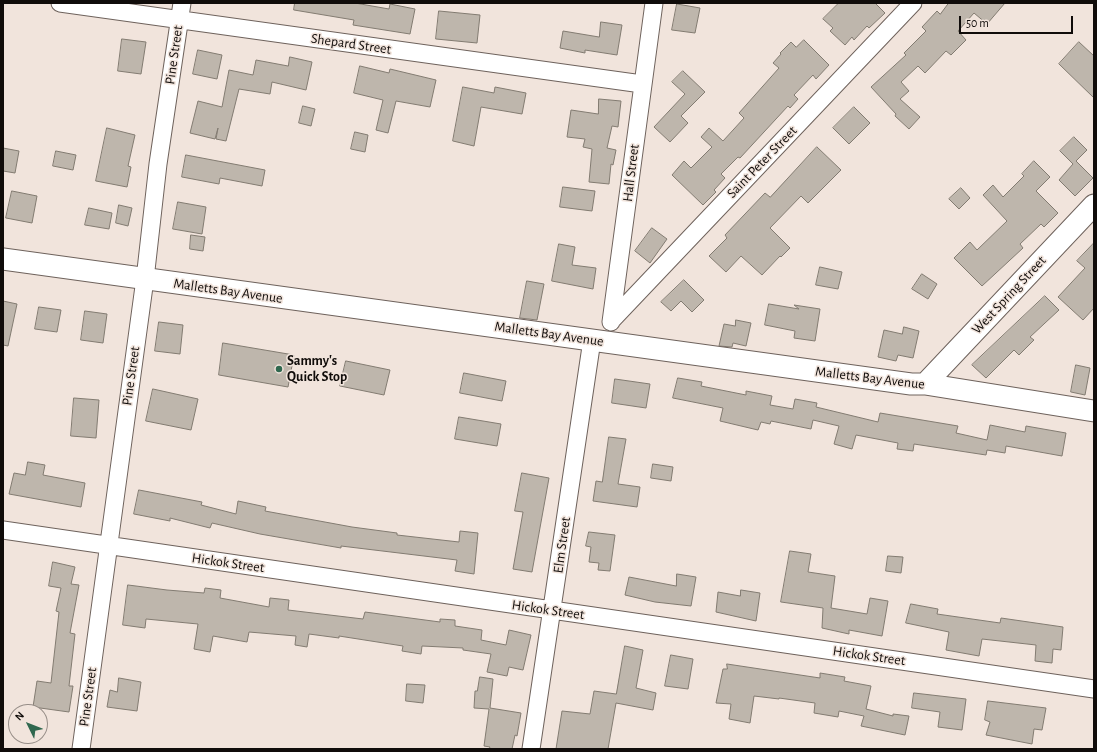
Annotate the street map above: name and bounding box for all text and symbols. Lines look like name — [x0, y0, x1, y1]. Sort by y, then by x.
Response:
scale bar — [961, 8, 1075, 34]
text: 50 m — [966, 17, 989, 29]
street label: Pine Street — [162, 24, 186, 86]
street label: Shepard Street — [310, 30, 392, 58]
street label: Saint Peter Street — [723, 122, 801, 202]
street label: Hall Street — [619, 143, 643, 203]
street label: West Spring Street — [968, 252, 1050, 338]
street label: Malletts Bay Avenue — [172, 275, 284, 307]
street label: Malletts Bay Avenue — [493, 318, 605, 350]
street label: Pine Street — [119, 345, 143, 407]
place label: Sammy's Quick Stop — [287, 353, 347, 386]
street label: Malletts Bay Avenue — [814, 363, 926, 393]
marker: Sammy's Quick Stop — [274, 364, 284, 374]
street label: Elm Street — [550, 516, 574, 574]
street label: Hickok Street — [191, 550, 265, 576]
street label: Hickok Street — [511, 597, 585, 623]
street label: Hickok Street — [832, 643, 906, 669]
street label: Pine Street — [76, 666, 100, 728]
north arrow — [8, 704, 48, 744]
text: N — [13, 710, 26, 723]

